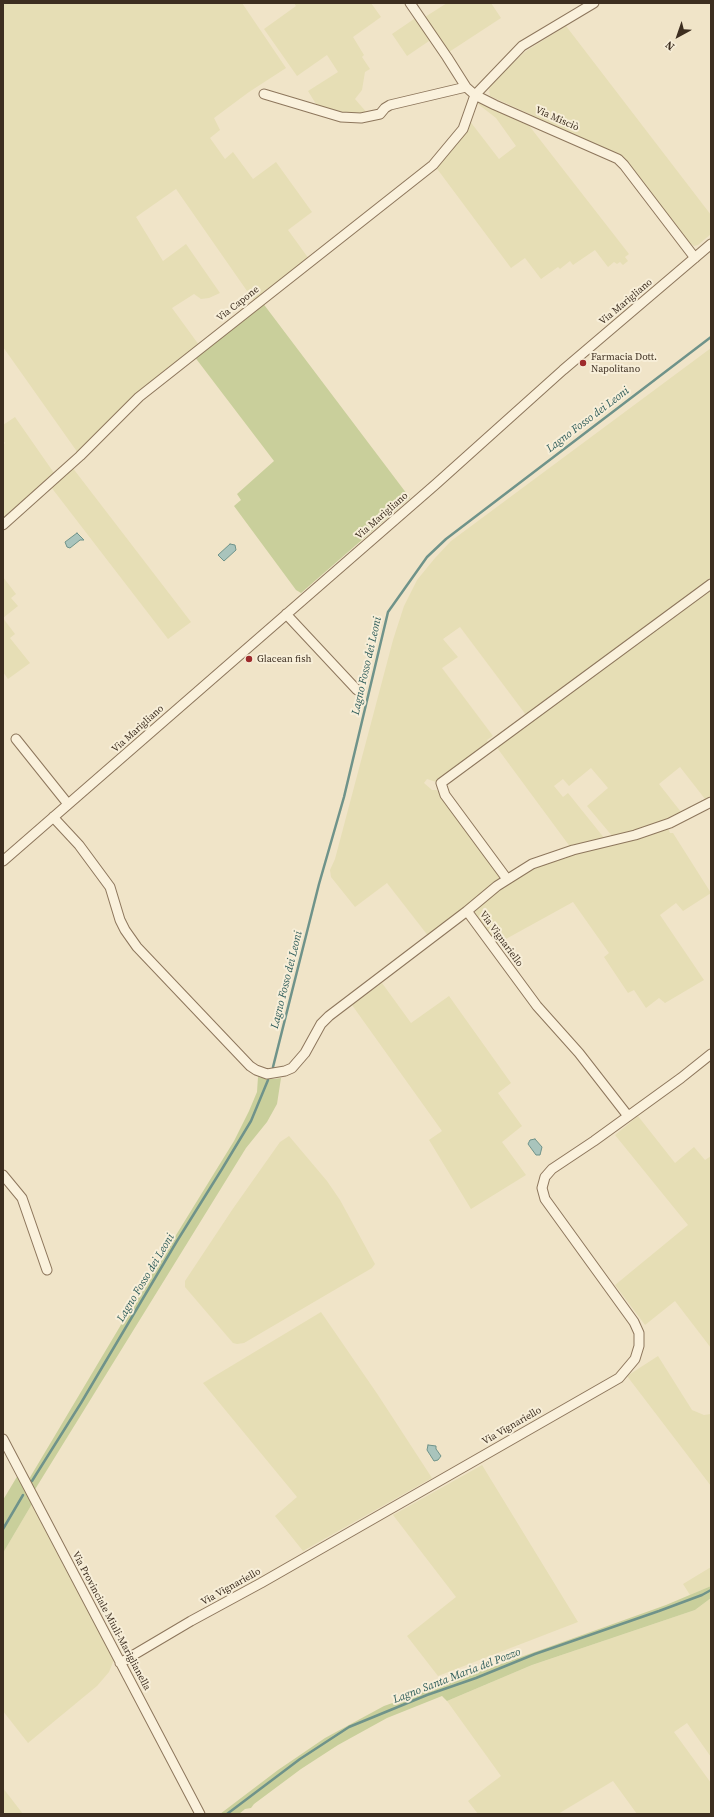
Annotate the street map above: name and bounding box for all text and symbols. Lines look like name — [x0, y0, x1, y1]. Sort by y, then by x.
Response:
north arrow — [658, 16, 698, 56]
text: N — [662, 37, 678, 54]
street label: Via Misciò — [533, 104, 581, 134]
street label: Via Marigliano — [597, 276, 655, 328]
street label: Via Capone — [214, 284, 262, 324]
place label: Farmacia Dott. Napolitano — [591, 351, 657, 374]
marker: Farmacia Dott. Napolitano — [578, 358, 588, 368]
water label: Lagno Fosso dei Leoni — [544, 385, 632, 455]
street label: Via Marigliano — [353, 490, 411, 542]
water label: Lagno Fosso dei Leoni — [349, 616, 385, 716]
place label: Glacean fish — [257, 653, 311, 665]
marker: Glacean fish — [244, 654, 254, 664]
street label: Via Marigliano — [110, 703, 166, 755]
street label: Via Vignariello — [477, 909, 525, 969]
water label: Lagno Fosso dei Leoni — [268, 930, 306, 1030]
water label: Lagno Fosso dei Leoni — [115, 1232, 177, 1324]
street label: Via Vignariello — [480, 1404, 544, 1448]
street label: Via Provinciale Miuli-Mariglianella — [69, 1549, 153, 1693]
street label: Via Vignariello — [199, 1566, 263, 1608]
water label: Lagno Santa Maria del Pozzo — [391, 1646, 523, 1706]

